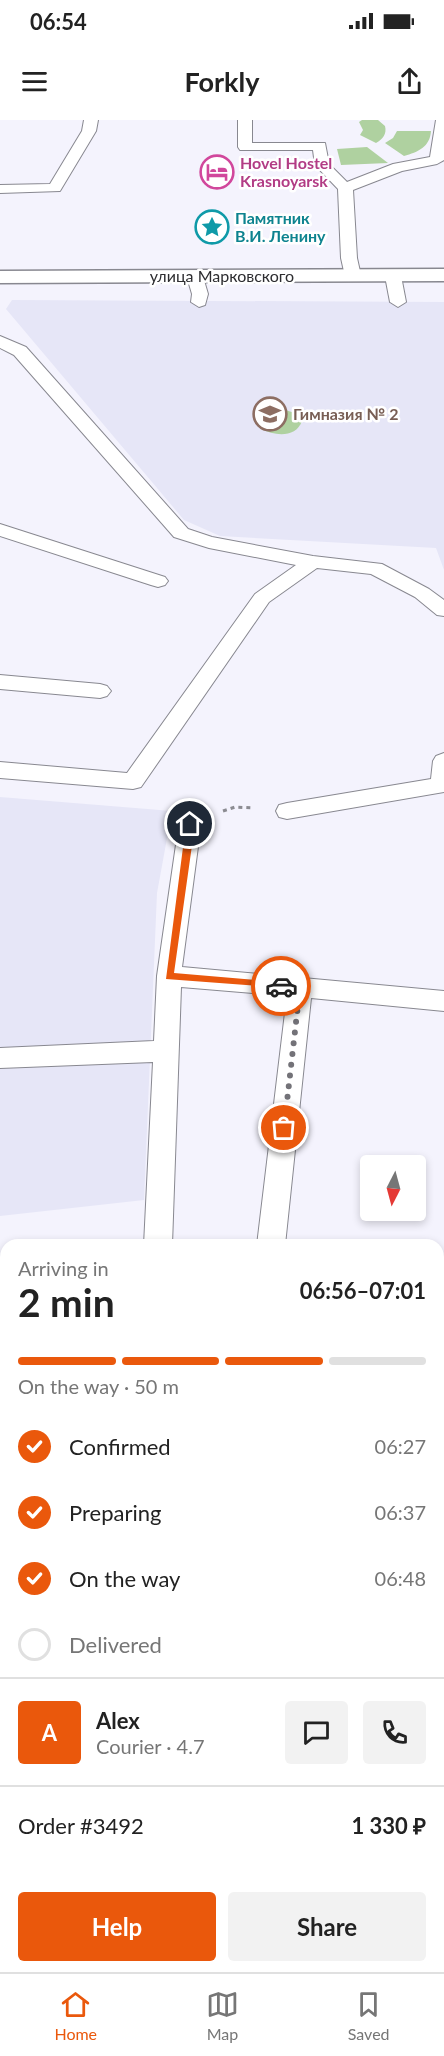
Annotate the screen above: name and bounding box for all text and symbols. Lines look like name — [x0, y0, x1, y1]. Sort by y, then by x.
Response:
text: 06:54 — [30, 8, 87, 35]
icon: menu — [18, 65, 51, 98]
text: Forkly — [184, 65, 260, 98]
icon: share — [393, 65, 426, 98]
place label: Hovel Hostel Krasnoyarsk — [240, 153, 332, 190]
hotel icon: Hovel Hostel Krasnoyarsk — [199, 154, 235, 190]
place label: Памятник В.И. Ленину — [235, 208, 326, 245]
place icon: Памятник В.И. Ленину — [194, 209, 230, 245]
street label: улица Марковского — [150, 266, 294, 285]
school or university icon: Гимназия № 2 — [252, 396, 288, 432]
place label: Гимназия № 2 — [293, 404, 398, 423]
pin — [164, 798, 215, 849]
icon: home — [173, 807, 206, 840]
courier — [251, 956, 311, 1016]
icon: car — [265, 970, 298, 1003]
pin — [258, 1102, 309, 1153]
icon: bag — [267, 1111, 300, 1144]
north arrow — [360, 1155, 426, 1221]
map controls — [360, 1155, 426, 1221]
text: Arriving in — [18, 1256, 109, 1280]
text: 06:56–07:01 — [300, 1277, 426, 1304]
text: 2 min — [18, 1279, 115, 1325]
text: On the way · 50 m — [18, 1374, 179, 1398]
icon: check — [18, 1430, 51, 1463]
text: Confirmed — [69, 1433, 171, 1460]
text: 06:27 — [375, 1434, 426, 1458]
icon: check — [18, 1496, 51, 1529]
text: Preparing — [69, 1499, 161, 1526]
text: 06:37 — [375, 1500, 426, 1524]
icon: check — [18, 1562, 51, 1595]
text: On the way — [69, 1565, 180, 1592]
text: 06:48 — [375, 1566, 426, 1590]
text: Delivered — [69, 1631, 162, 1658]
button: chat — [285, 1701, 348, 1764]
button: phone — [363, 1701, 426, 1764]
text: Alex — [96, 1707, 140, 1734]
text: A — [42, 1719, 57, 1746]
text: Courier · 4.7 — [96, 1734, 205, 1758]
text: Order #3492 — [18, 1812, 144, 1839]
text: 1 330 ₽ — [351, 1812, 426, 1839]
button: Help — [18, 1892, 216, 1961]
button: Share — [228, 1892, 426, 1961]
tab: Home — [54, 1988, 97, 2043]
tab: Map — [206, 1988, 239, 2043]
tab: Saved — [348, 1988, 390, 2043]

